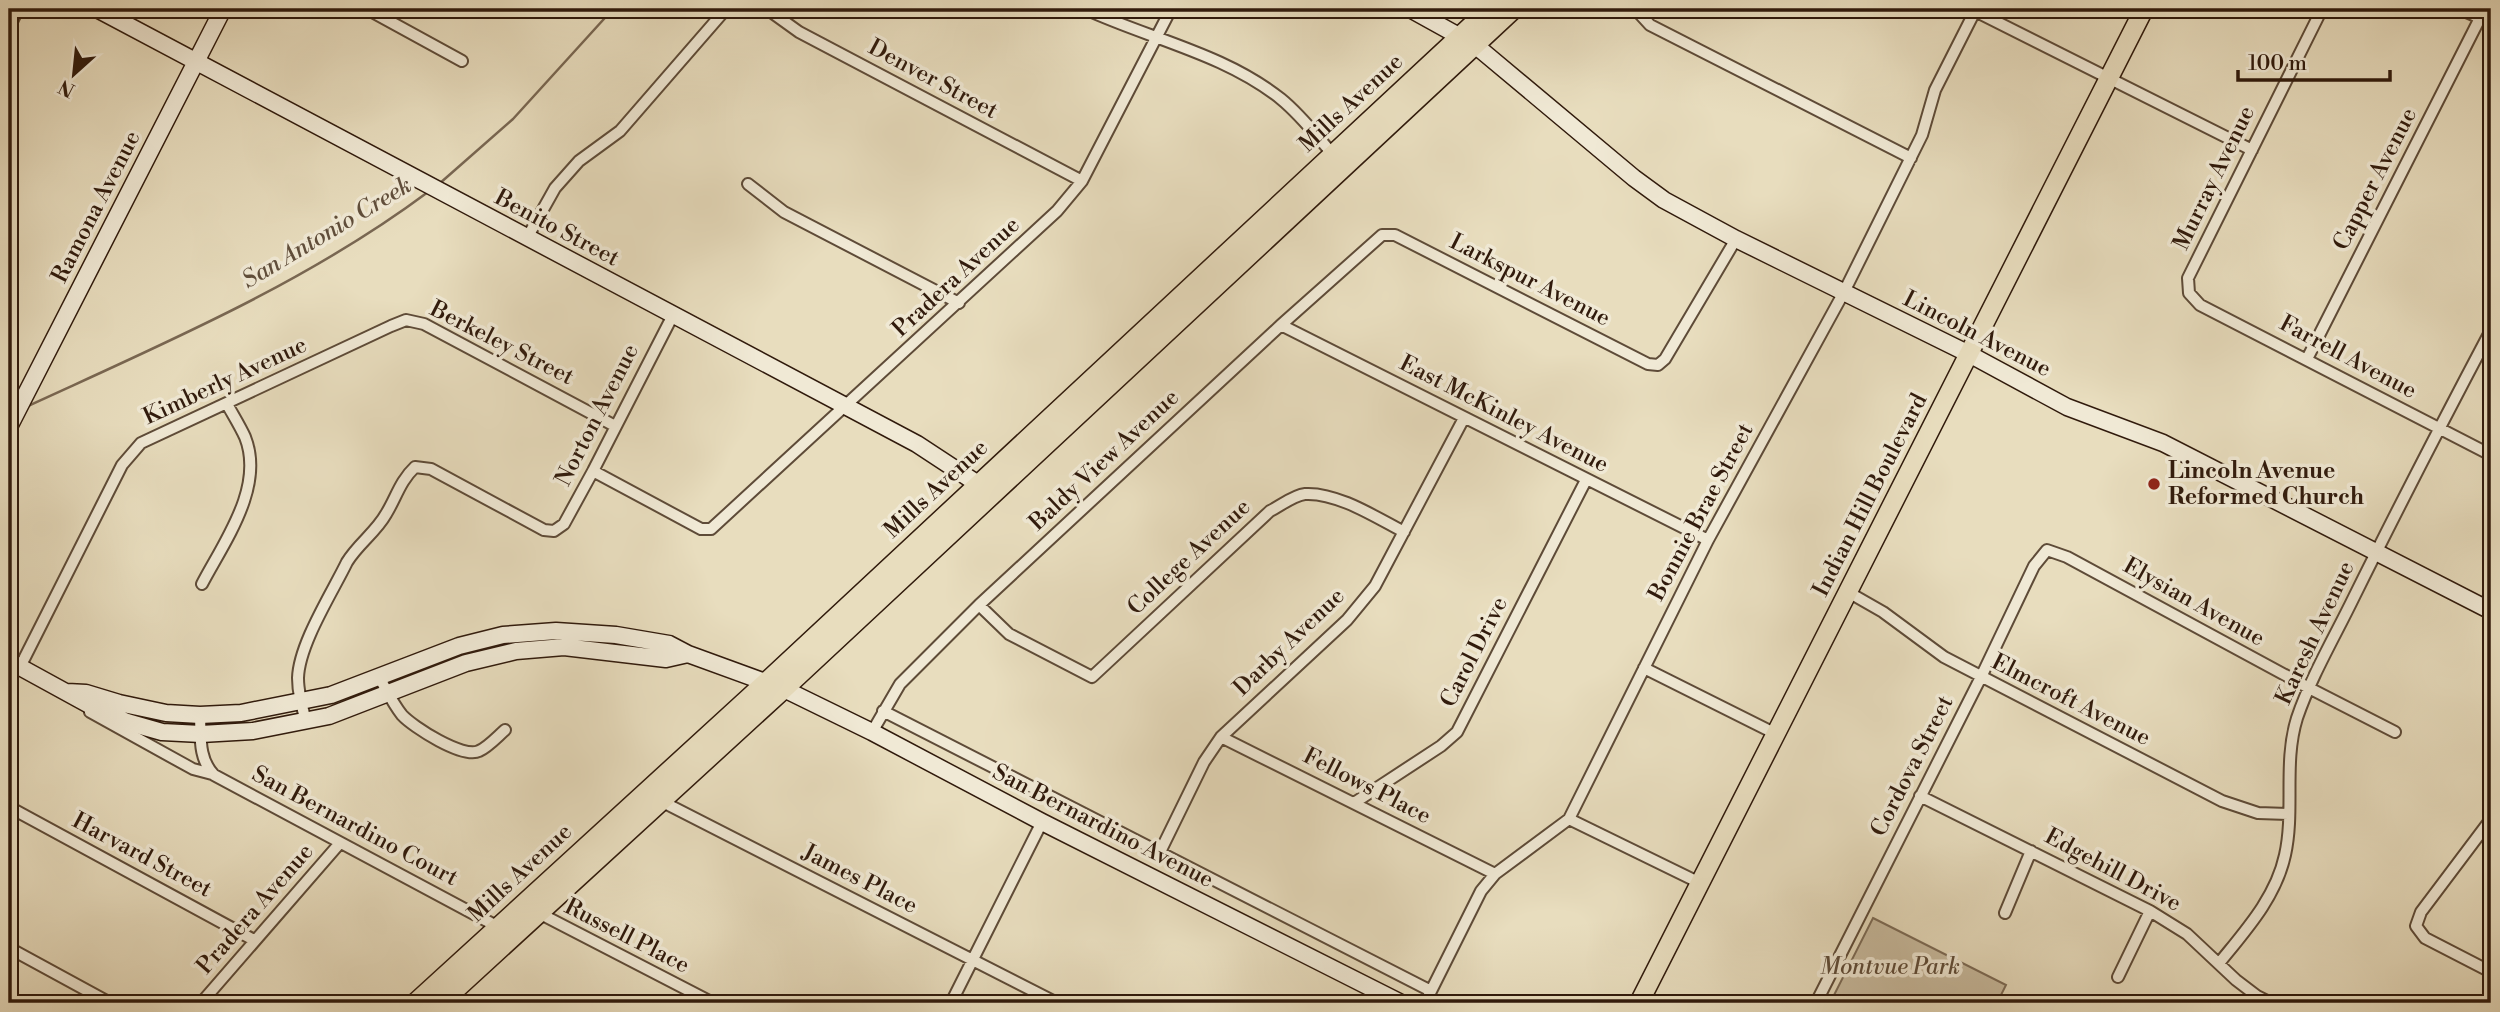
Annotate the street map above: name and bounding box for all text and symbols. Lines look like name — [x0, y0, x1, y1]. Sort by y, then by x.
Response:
street label: Denver Street — [863, 33, 1003, 125]
north arrow — [38, 38, 108, 108]
scale bar — [2238, 38, 2390, 82]
street label: Mills Avenue — [1293, 48, 1409, 158]
text: 100 m — [2248, 51, 2307, 77]
text: N — [55, 74, 79, 102]
street label: Murray Avenue — [2167, 101, 2261, 255]
street label: Capper Avenue — [2327, 103, 2423, 255]
street label: Ramona Avenue — [46, 126, 146, 288]
water label: San Antonio Creek — [237, 170, 417, 296]
street label: Benito Street — [489, 183, 624, 272]
street label: Pradera Avenue — [887, 211, 1025, 343]
street label: Larkspur Avenue — [1445, 227, 1615, 333]
street label: Lincoln Avenue — [1898, 285, 2056, 383]
street label: Berkeley Street — [425, 294, 579, 391]
street label: Farrell Avenue — [2275, 309, 2421, 405]
street label: Kimberly Avenue — [139, 331, 311, 431]
street label: Norton Avenue — [549, 339, 645, 491]
street label: East McKinley Avenue — [1395, 349, 1613, 479]
street label: Baldy View Avenue — [1023, 383, 1185, 537]
street label: Indian Hill Boulevard — [1807, 389, 1933, 601]
street label: Bonnie Brae Street — [1642, 418, 1760, 606]
street label: Mills Avenue — [878, 434, 994, 544]
place label: Lincoln Avenue Reformed Church — [2168, 457, 2364, 511]
marker: Lincoln Avenue Reformed Church — [2146, 476, 2162, 492]
street label: College Avenue — [1122, 493, 1256, 621]
street label: Elysian Avenue — [2118, 552, 2270, 652]
street label: Karesh Avenue — [2270, 557, 2360, 709]
street label: Darby Avenue — [1228, 582, 1350, 702]
street label: Carol Drive — [1434, 592, 1514, 712]
street label: Elmcroft Avenue — [1987, 648, 2155, 752]
street label: Cordova Street — [1865, 691, 1959, 841]
street label: Fellows Place — [1298, 742, 1436, 830]
street label: San Bernardino Avenue — [988, 758, 1218, 894]
street label: San Bernardino Court — [247, 760, 463, 892]
street label: Harvard Street — [67, 807, 217, 903]
street label: Mills Avenue — [462, 818, 578, 928]
street label: Edgehill Drive — [2040, 822, 2186, 918]
street label: Pradera Avenue — [191, 838, 319, 980]
street label: James Place — [797, 838, 922, 920]
street label: Russell Place — [560, 893, 694, 979]
park label: Montvue Park — [1820, 953, 1960, 981]

